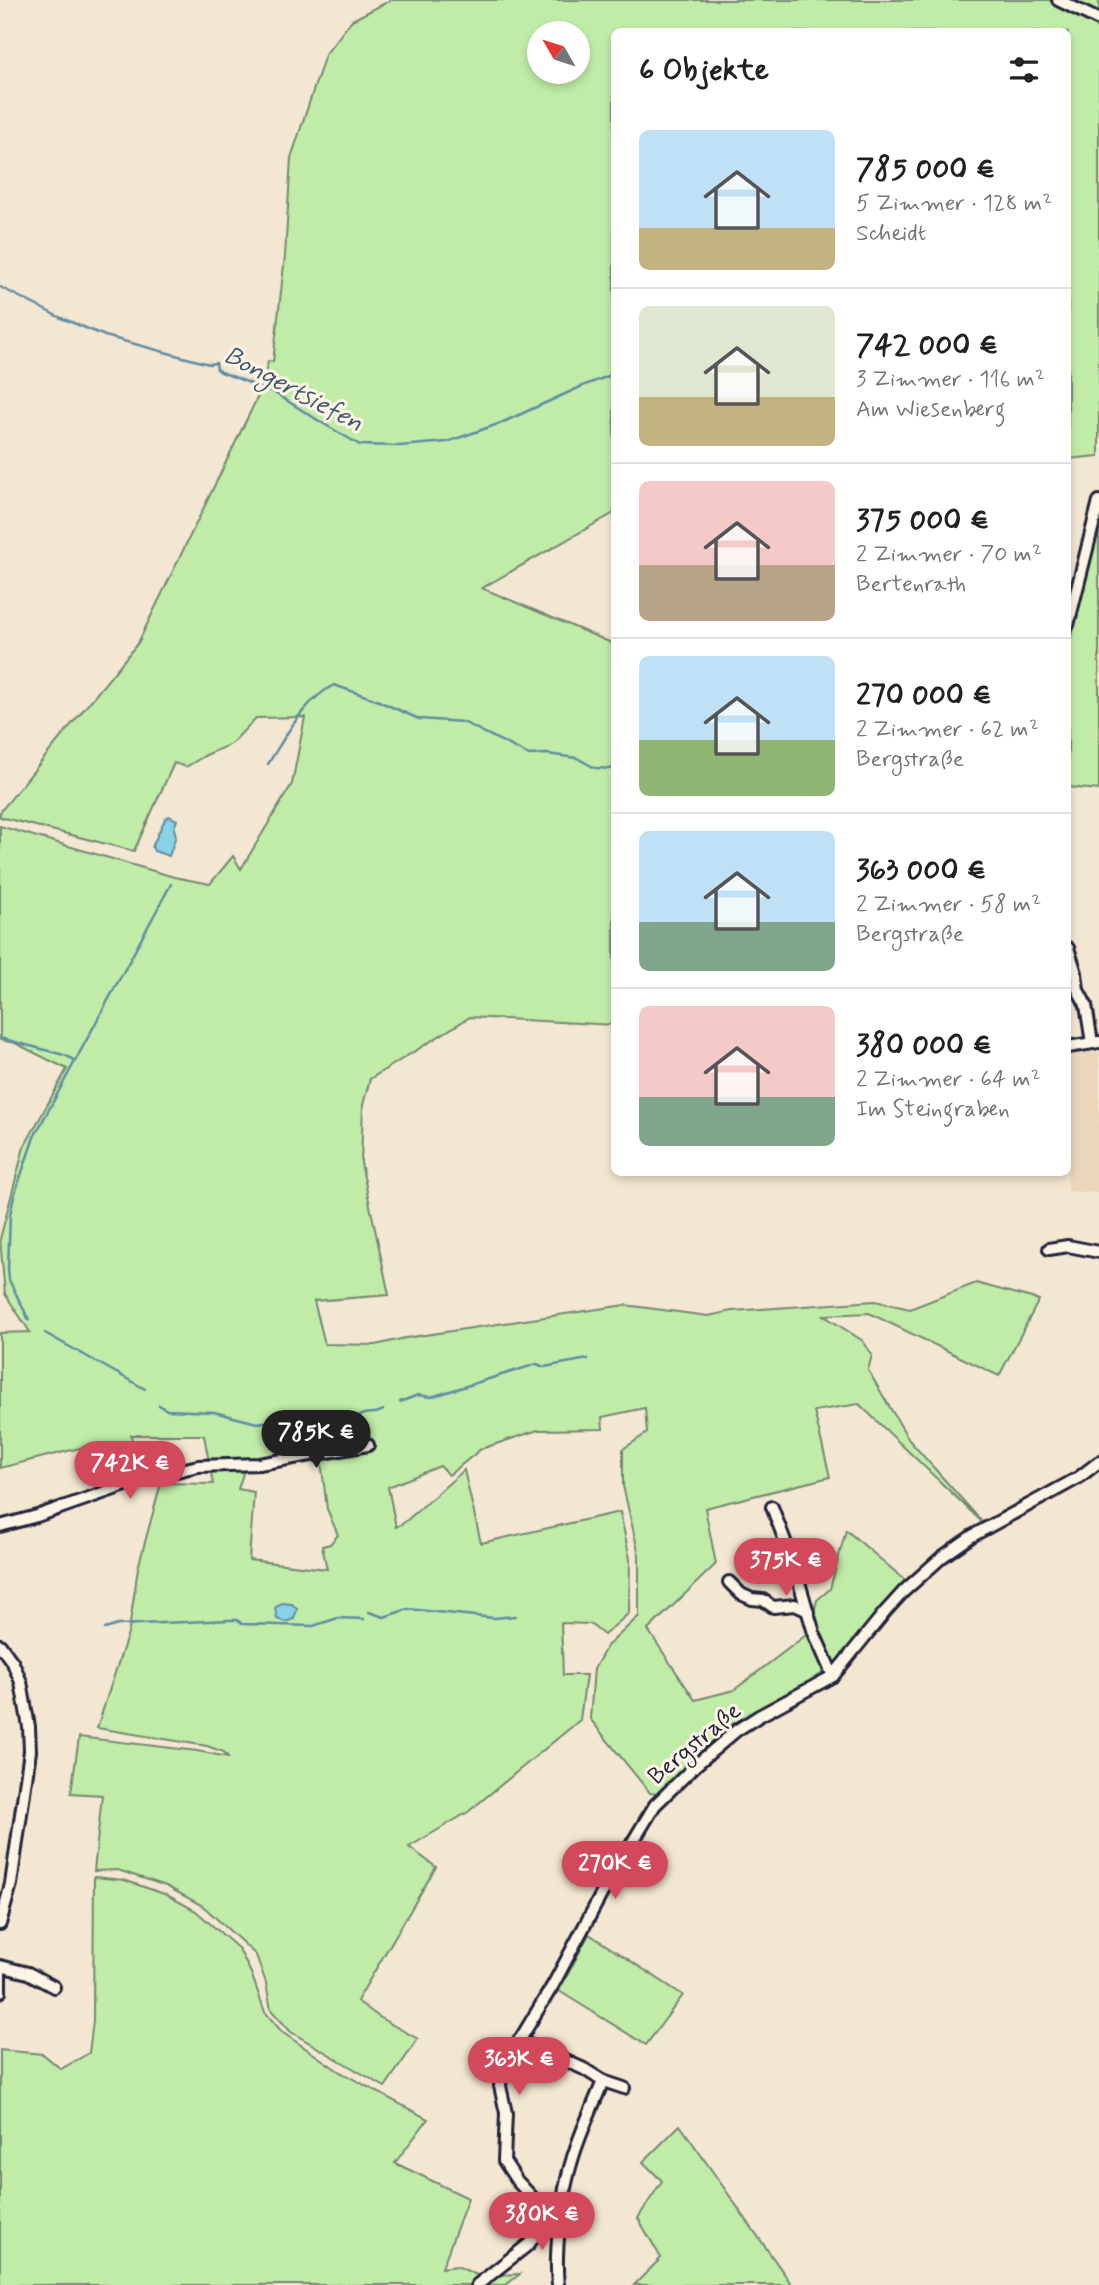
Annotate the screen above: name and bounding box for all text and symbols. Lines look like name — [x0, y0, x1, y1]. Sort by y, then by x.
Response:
north arrow — [527, 21, 590, 84]
map controls — [527, 21, 590, 84]
text: 6 Objekte — [639, 51, 769, 90]
icon: filters — [1005, 51, 1043, 89]
text: 785 000 € — [856, 150, 995, 189]
icon: home — [695, 158, 779, 242]
text: 5 Zimmer · 128 m² — [856, 189, 1052, 219]
text: Scheidt — [856, 219, 926, 249]
text: 742 000 € — [856, 326, 998, 365]
icon: home — [695, 334, 779, 418]
water label: Bongertsiefen — [216, 339, 369, 443]
text: 3 Zimmer · 116 m² — [856, 365, 1045, 395]
text: Am Wiesenberg — [856, 395, 1006, 425]
text: 375 000 € — [856, 501, 989, 540]
icon: home — [695, 509, 779, 593]
text: 2 Zimmer · 70 m² — [856, 540, 1042, 570]
text: Bertenrath — [856, 570, 966, 600]
text: 270 000 € — [856, 676, 992, 715]
icon: home — [695, 684, 779, 768]
text: 2 Zimmer · 62 m² — [856, 715, 1039, 745]
text: Bergstraße — [856, 745, 964, 775]
text: 363 000 € — [856, 851, 986, 890]
icon: home — [695, 859, 779, 943]
text: 2 Zimmer · 58 m² — [856, 890, 1041, 920]
text: Bergstraße — [856, 920, 964, 950]
text: 380 000 € — [856, 1026, 992, 1065]
icon: home — [695, 1034, 779, 1118]
text: 2 Zimmer · 64 m² — [856, 1065, 1041, 1095]
text: Im Steingraben — [856, 1095, 1010, 1125]
pin: 785K € — [259, 1410, 373, 1470]
text: 785K € — [278, 1418, 354, 1448]
pin: 742K € — [73, 1442, 187, 1501]
text: 742K € — [90, 1449, 170, 1479]
pin: 375K € — [729, 1538, 843, 1598]
text: 375K € — [750, 1546, 822, 1576]
street label: Bergstraße — [642, 1696, 750, 1794]
pin: 270K € — [558, 1842, 672, 1901]
text: 270K € — [578, 1849, 652, 1879]
pin: 363K € — [462, 2038, 576, 2097]
text: 363K € — [484, 2045, 554, 2075]
pin: 380K € — [485, 2192, 599, 2252]
text: 380K € — [505, 2200, 579, 2230]

